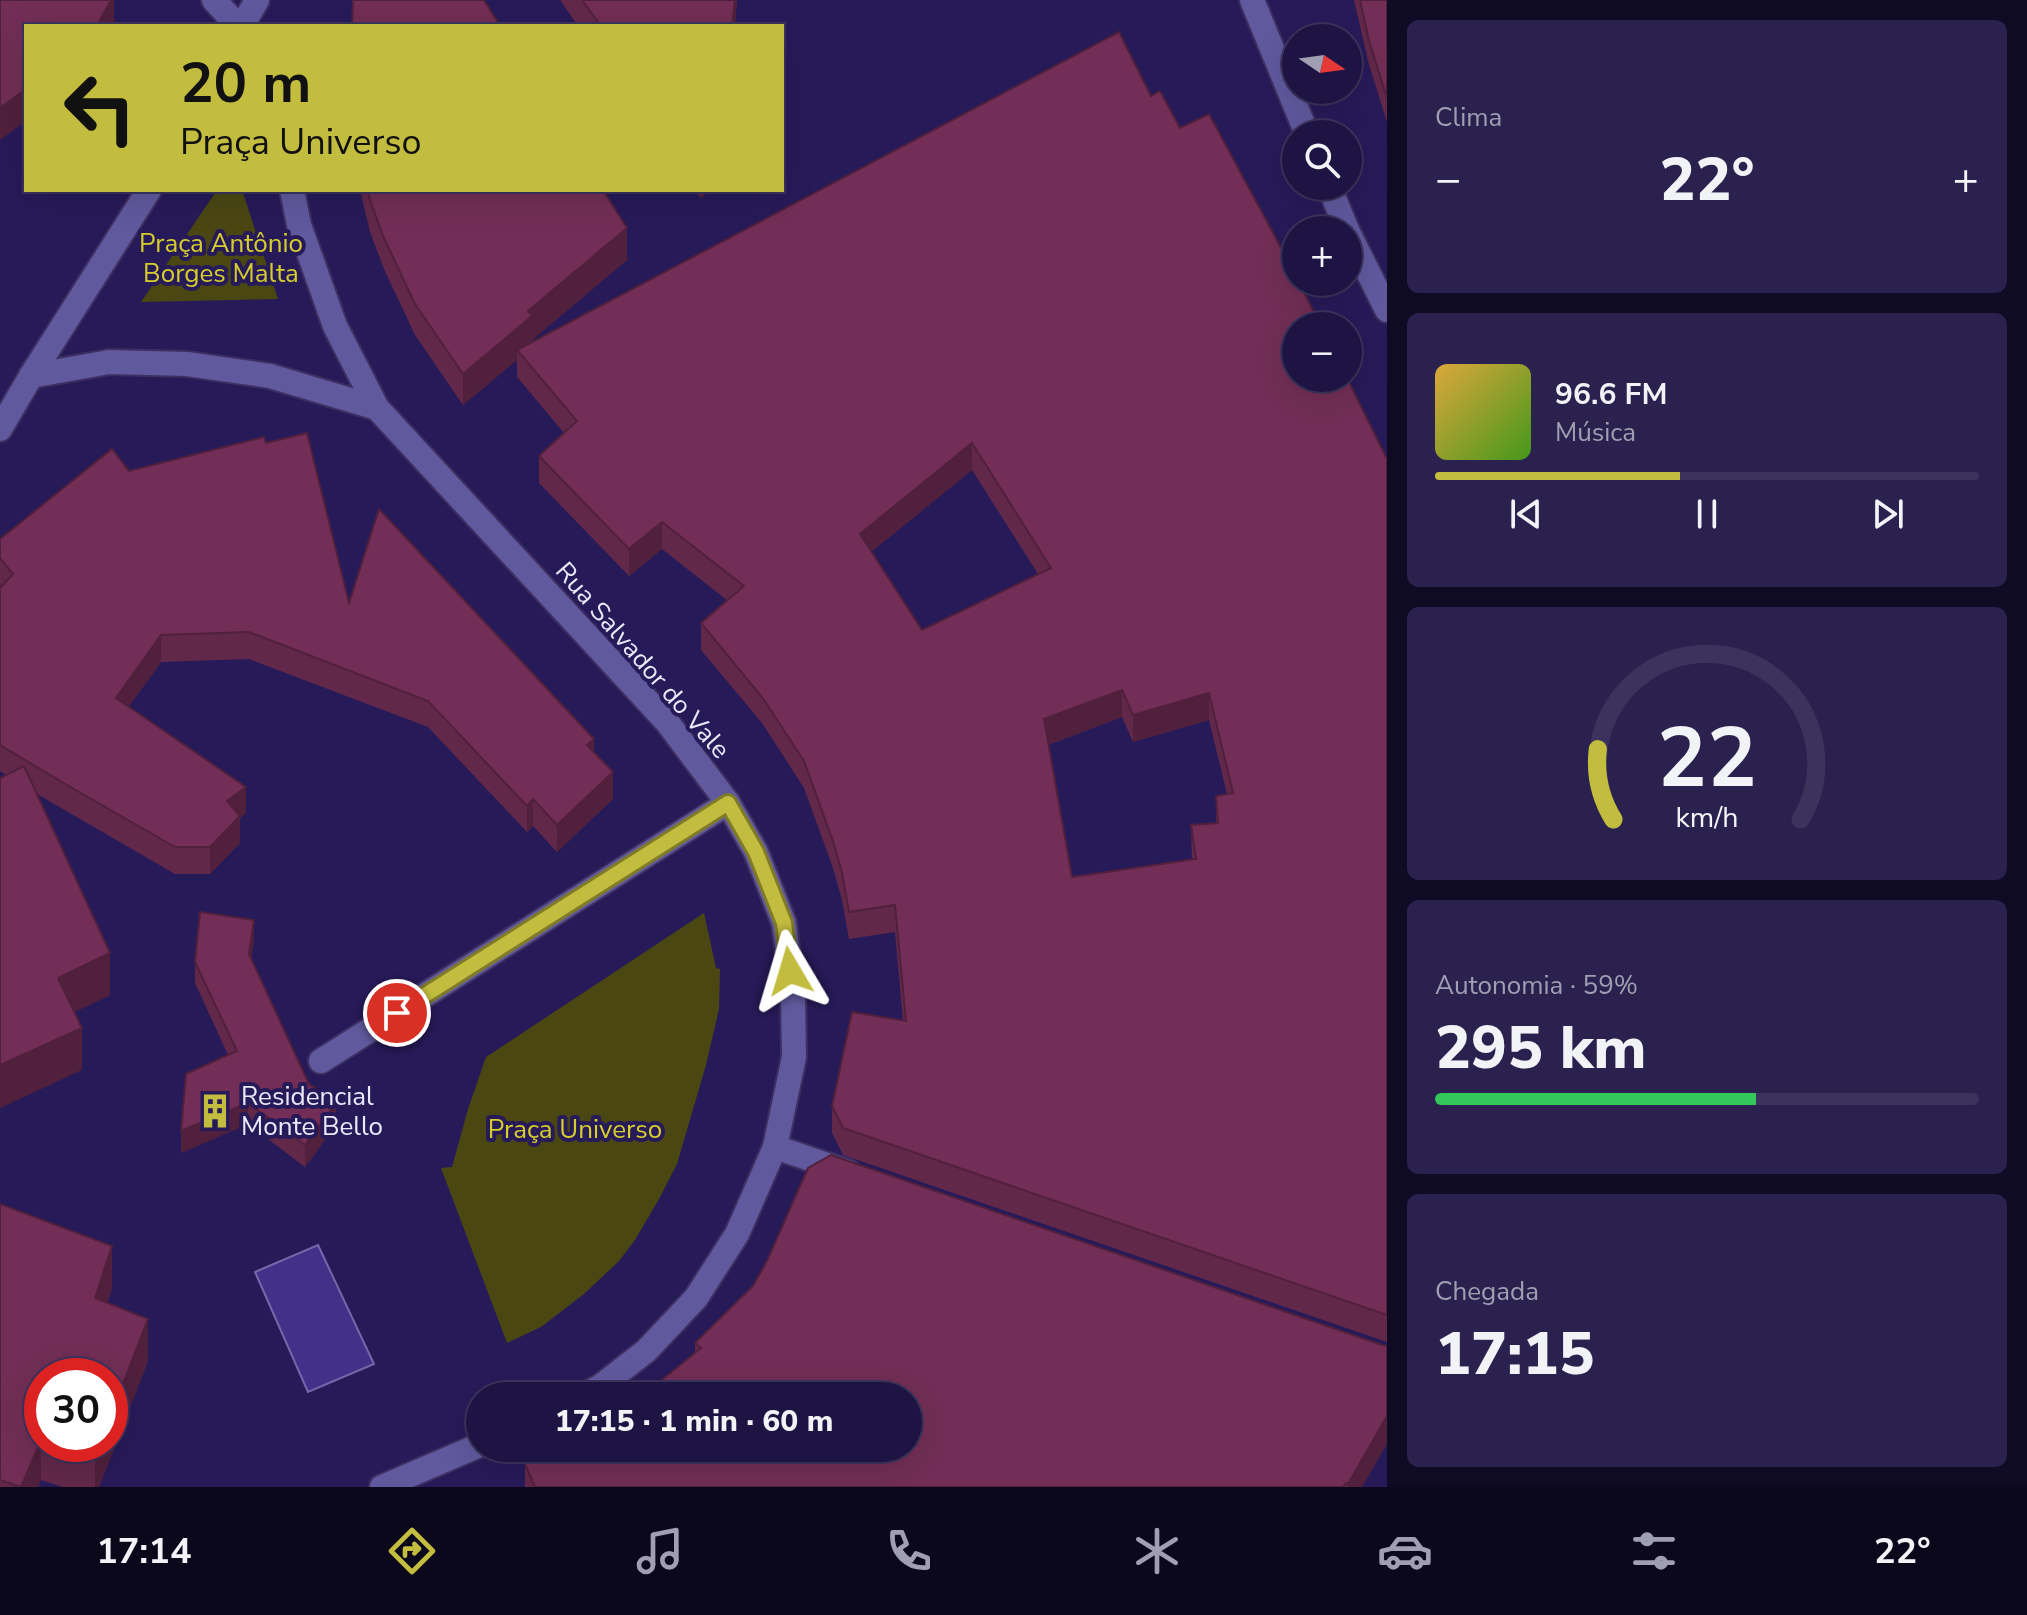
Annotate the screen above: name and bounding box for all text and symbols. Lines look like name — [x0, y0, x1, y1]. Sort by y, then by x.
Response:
north arrow — [1282, 24, 1362, 104]
map controls — [1282, 24, 1362, 392]
text: 20 m — [180, 45, 311, 122]
icon: left — [48, 56, 152, 160]
text: Clima — [1435, 100, 1502, 135]
text: Praça Universo — [180, 118, 422, 167]
button: search — [1282, 120, 1362, 200]
text: 22° — [1659, 139, 1755, 221]
text: − — [1435, 150, 1461, 210]
text: + — [1953, 150, 1979, 210]
button: + — [1282, 216, 1362, 296]
park label: Praça Antônio Borges Malta — [139, 226, 303, 291]
button: − — [1282, 312, 1362, 392]
text: 96.6 FM — [1555, 374, 1667, 415]
text: Música — [1555, 415, 1636, 450]
icon: previous — [1504, 492, 1548, 536]
icon: pause — [1685, 492, 1729, 536]
icon: next — [1866, 492, 1910, 536]
street label: Rua Salvador do Vale — [547, 554, 738, 766]
text: 22 — [1657, 701, 1757, 814]
text: km/h — [1676, 798, 1738, 837]
position arrow — [748, 929, 832, 1013]
text: Autonomia · 59% — [1435, 968, 1638, 1003]
pin — [363, 979, 431, 1047]
icon: arrive — [375, 991, 419, 1035]
text: 295 km — [1435, 1007, 1647, 1089]
place label: Residencial Monte Bello — [241, 1079, 383, 1144]
building icon: Residencial Monte Bello — [196, 1092, 234, 1130]
park label: Praça Universo — [488, 1112, 662, 1147]
text: Chegada — [1435, 1274, 1539, 1309]
text: 17:15 — [1435, 1313, 1595, 1395]
speed limit sign: 30 — [24, 1358, 128, 1462]
text: 17:15 · 1 min · 60 m — [555, 1401, 833, 1442]
icon: directions — [384, 1523, 440, 1579]
icon: music — [632, 1523, 688, 1579]
icon: phone — [881, 1523, 937, 1579]
icon: climate — [1129, 1523, 1185, 1579]
icon: car — [1377, 1523, 1433, 1579]
icon: filters — [1626, 1523, 1682, 1579]
text: 17:14 — [96, 1527, 192, 1576]
text: 22° — [1874, 1527, 1931, 1576]

